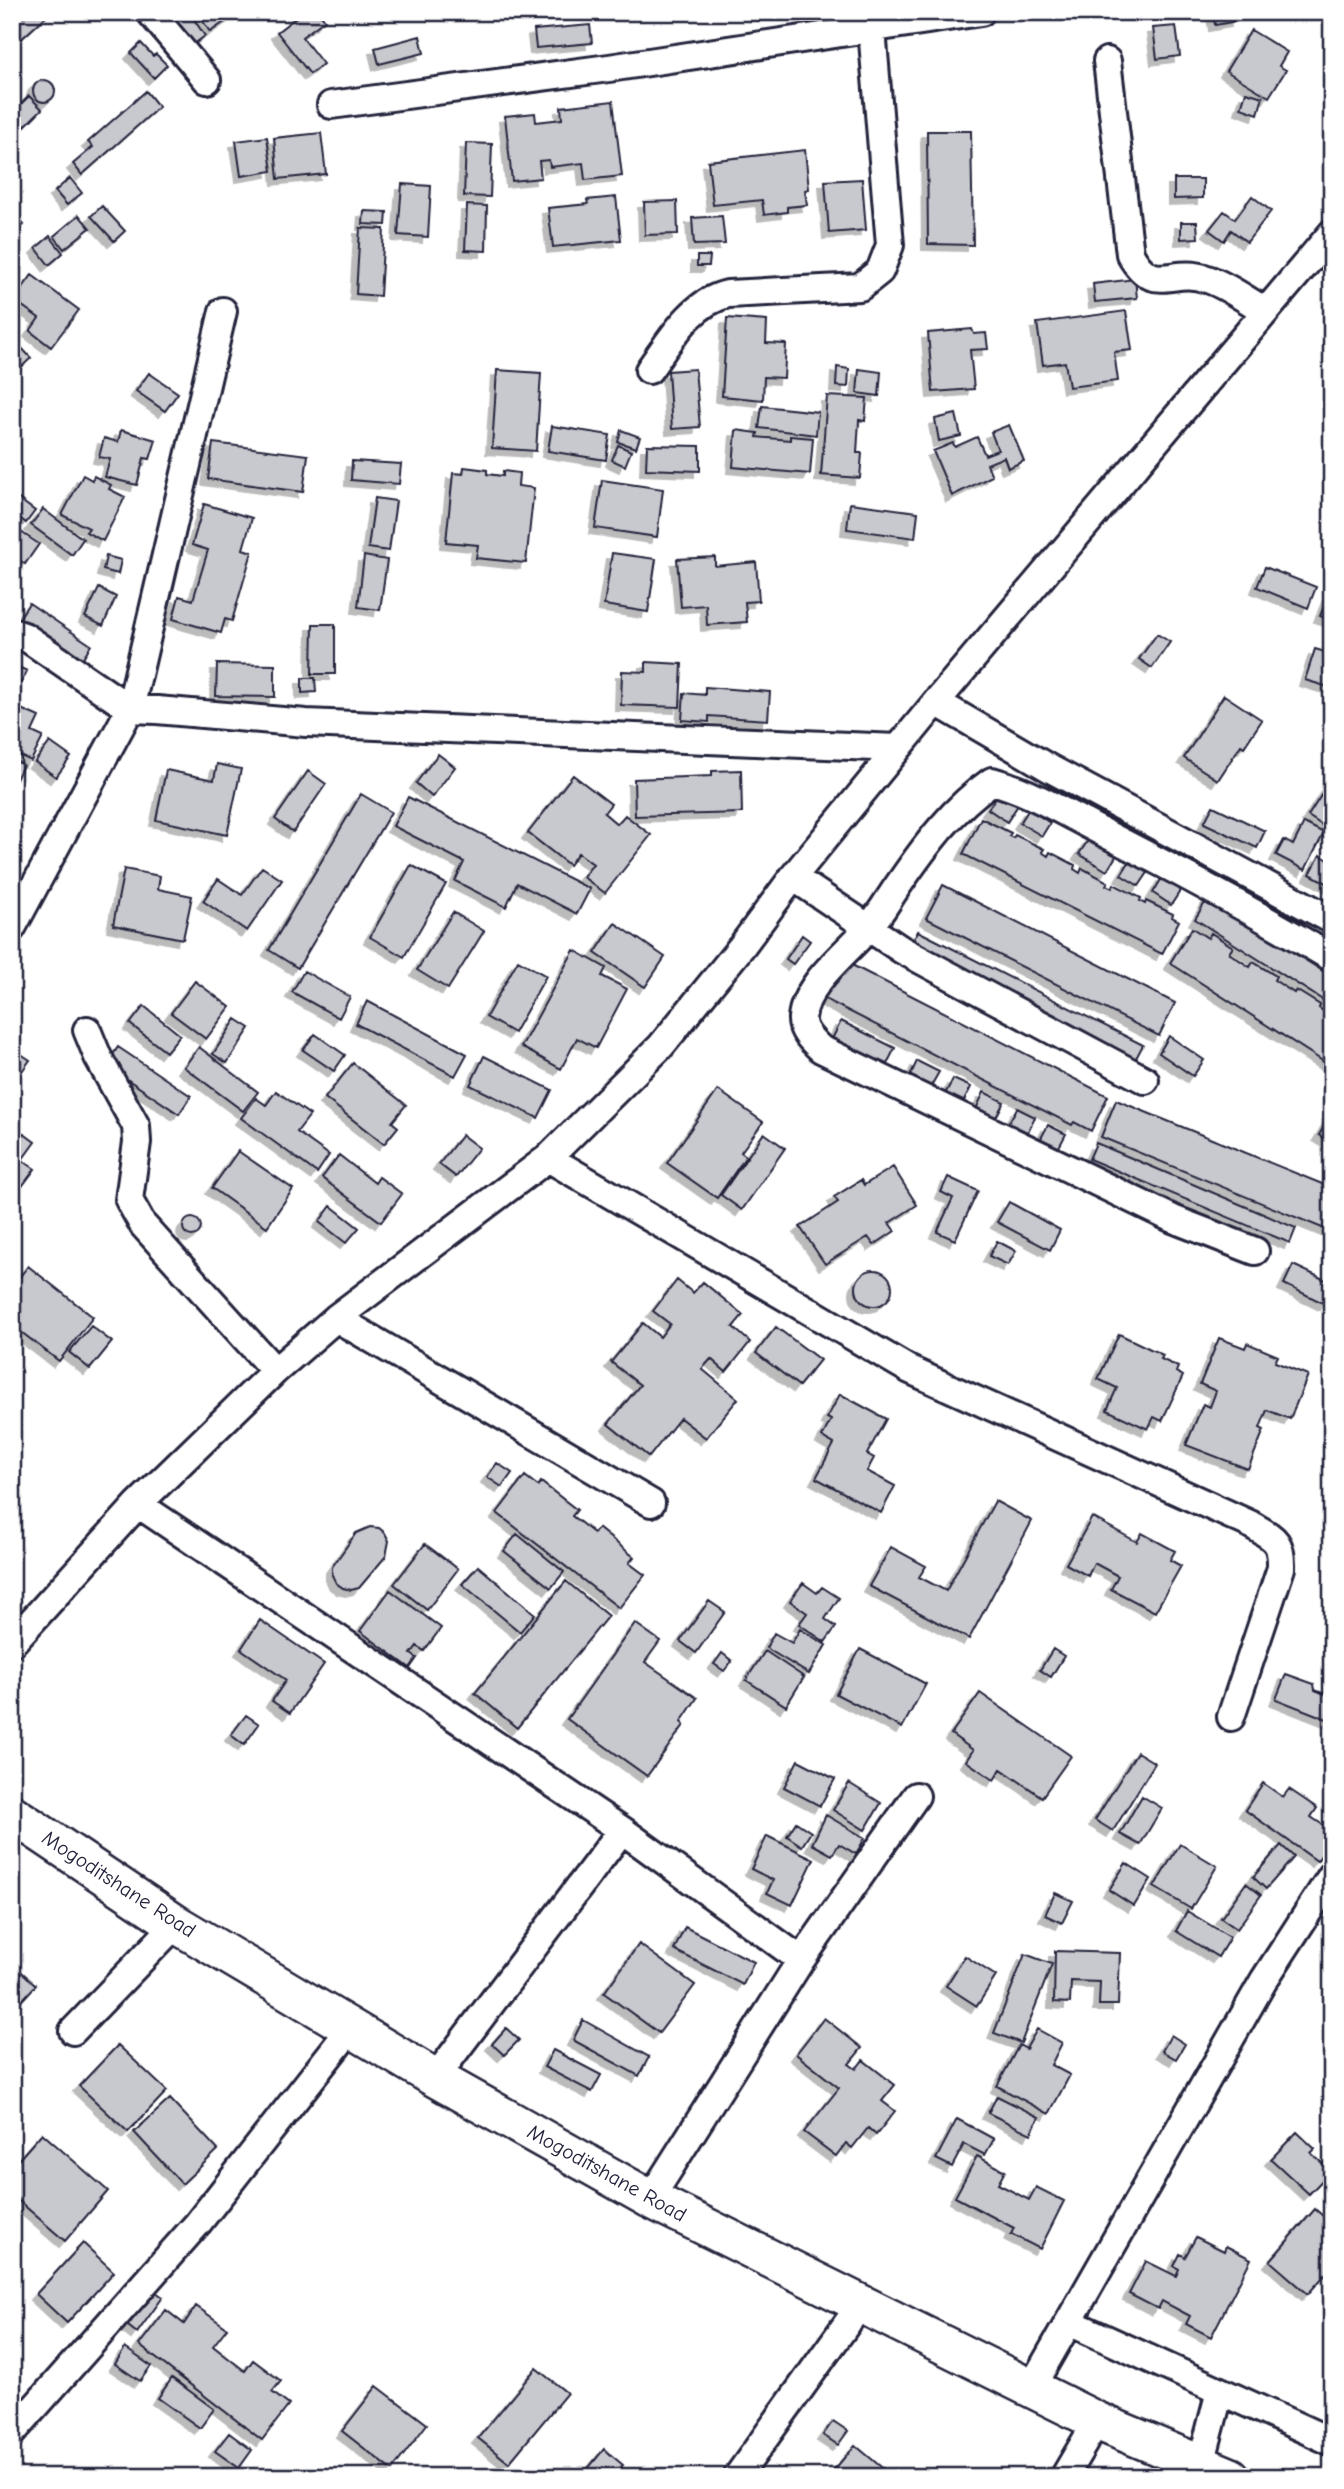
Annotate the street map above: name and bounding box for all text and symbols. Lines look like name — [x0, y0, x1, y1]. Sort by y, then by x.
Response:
street label: Mogoditshane Road — [38, 1825, 200, 1943]
street label: Mogoditshane Road — [523, 2119, 691, 2227]

